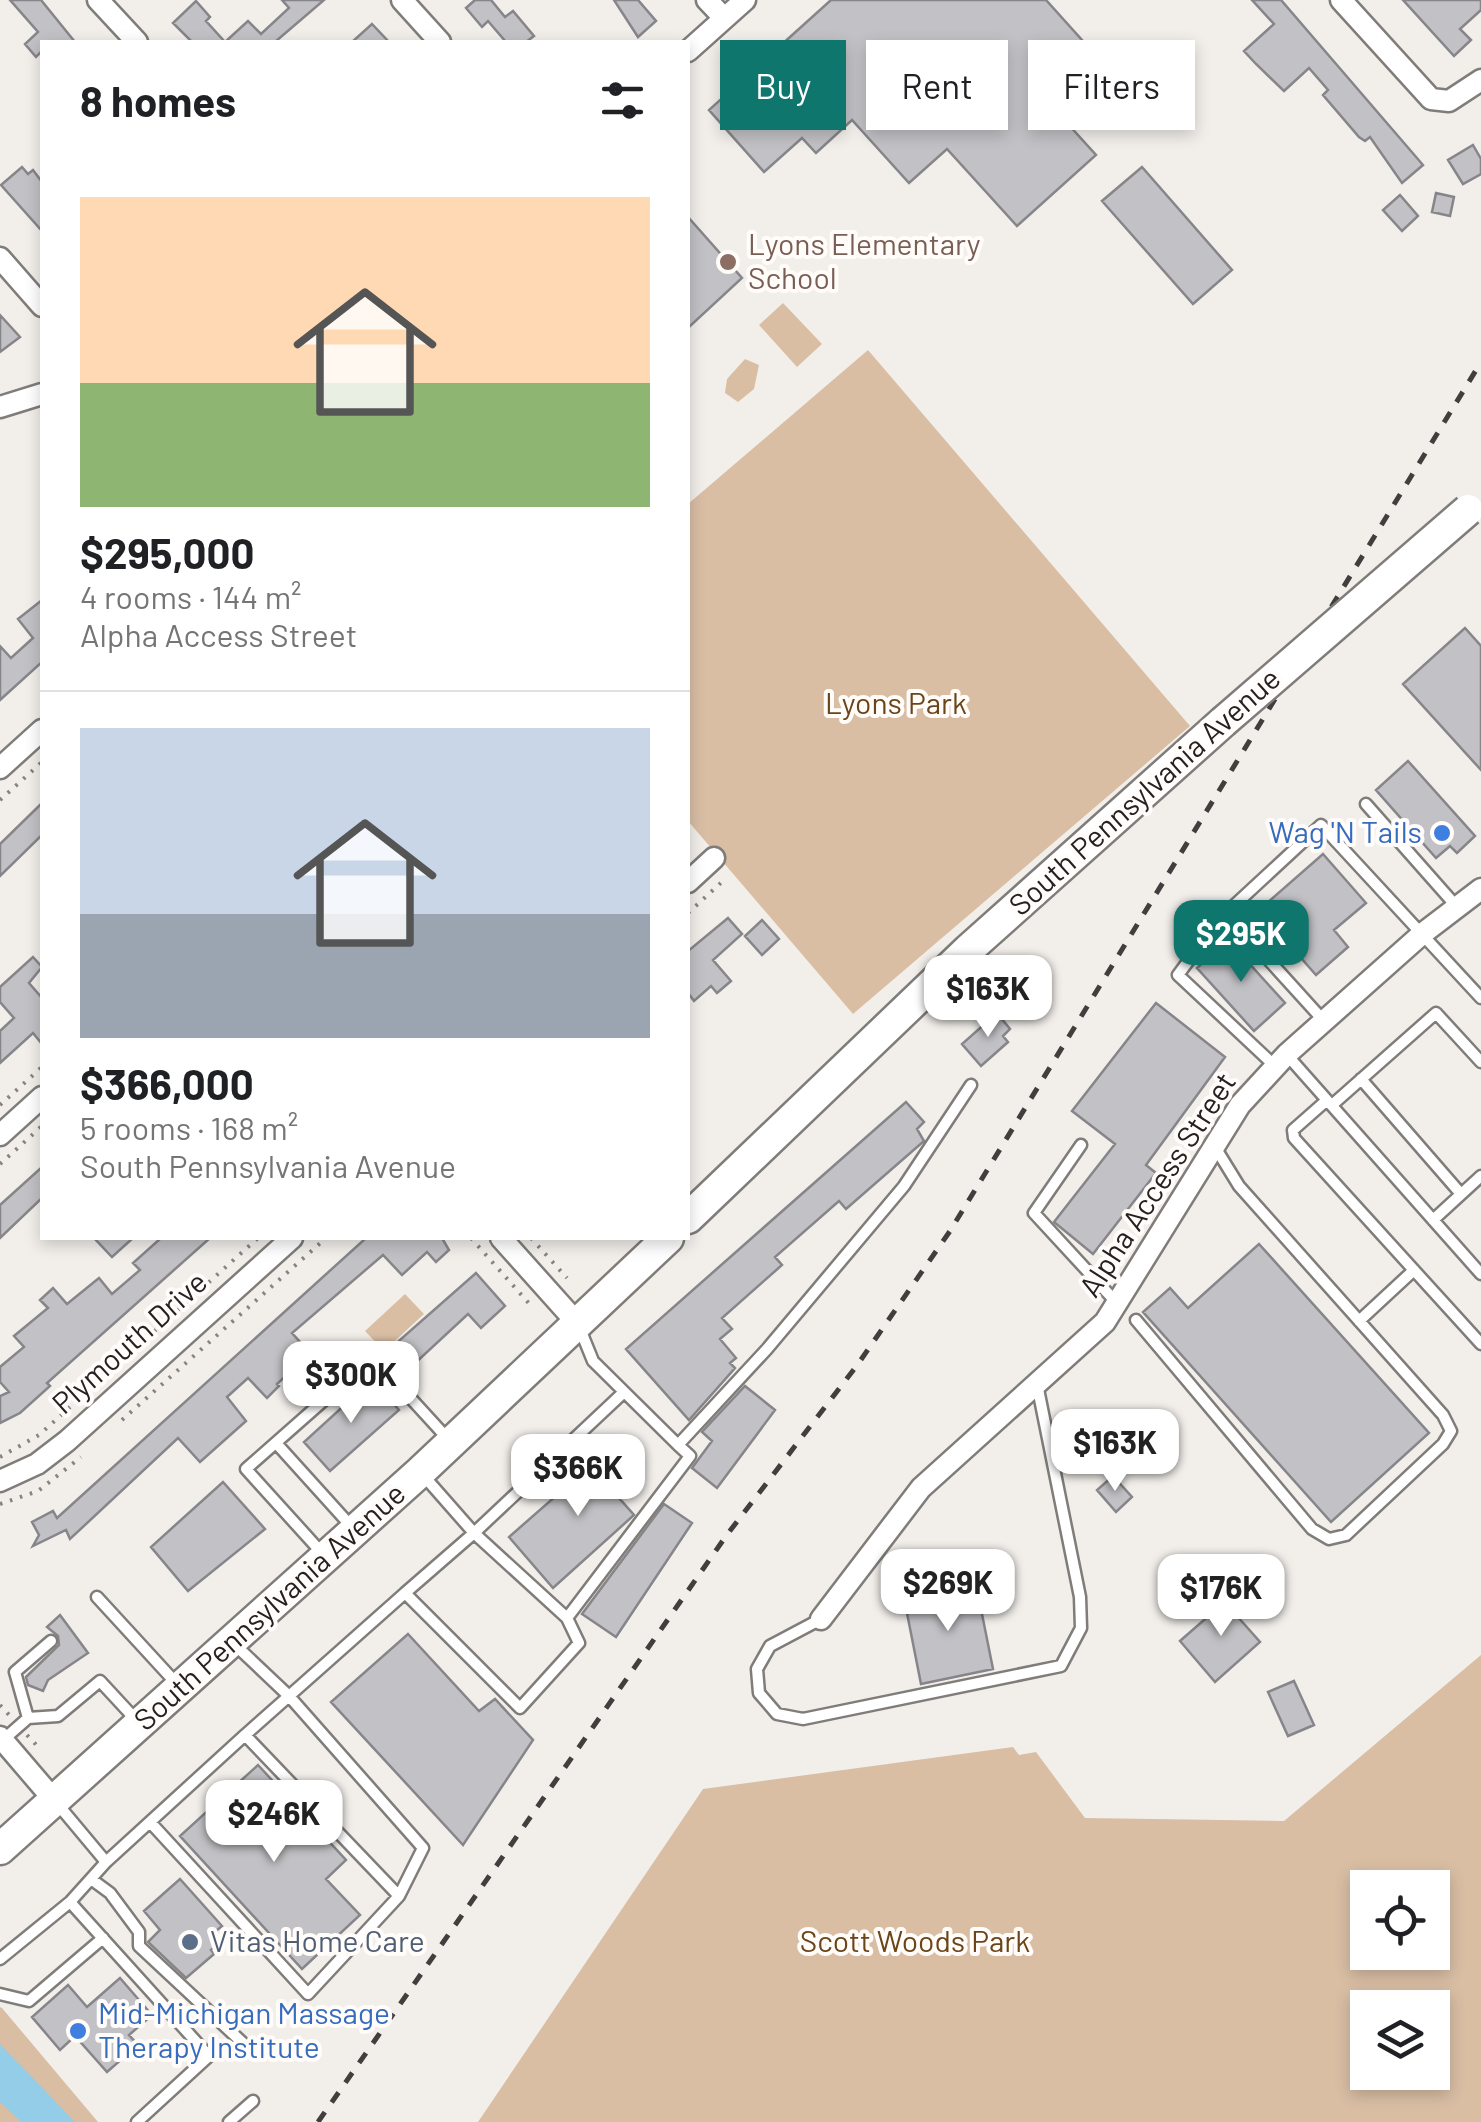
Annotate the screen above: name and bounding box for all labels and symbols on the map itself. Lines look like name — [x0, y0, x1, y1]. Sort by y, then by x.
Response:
place label: Lyons Elementary School — [748, 225, 981, 295]
marker: Lyons Elementary School — [717, 251, 739, 273]
street label: South Pennsylvania Avenue — [1001, 659, 1287, 922]
park label: Lyons Park — [825, 684, 967, 720]
place label: Wag 'N Tails — [1269, 813, 1422, 849]
marker: Wag 'N Tails — [1431, 822, 1453, 844]
pin: $295K — [1171, 900, 1311, 985]
pin: $163K — [918, 955, 1058, 1040]
street label: Alpha Access Street — [1070, 1065, 1242, 1303]
street label: Plymouth Drive — [44, 1263, 213, 1420]
pin: $300K — [281, 1341, 421, 1426]
pin: $163K — [1045, 1409, 1185, 1494]
pin: $366K — [508, 1434, 648, 1519]
street label: South Pennsylvania Avenue — [126, 1474, 412, 1737]
pin: $269K — [878, 1549, 1018, 1634]
pin: $176K — [1151, 1554, 1291, 1639]
pin: $246K — [204, 1780, 344, 1865]
place label: Vitas Home Care — [210, 1922, 425, 1958]
park label: Scott Woods Park — [800, 1922, 1030, 1958]
marker: Vitas Home Care — [179, 1931, 201, 1953]
place label: Mid-Michigan Massage Therapy Institute — [98, 1994, 390, 2064]
marker: Mid-Michigan Massage Therapy Institute — [67, 2020, 89, 2042]

